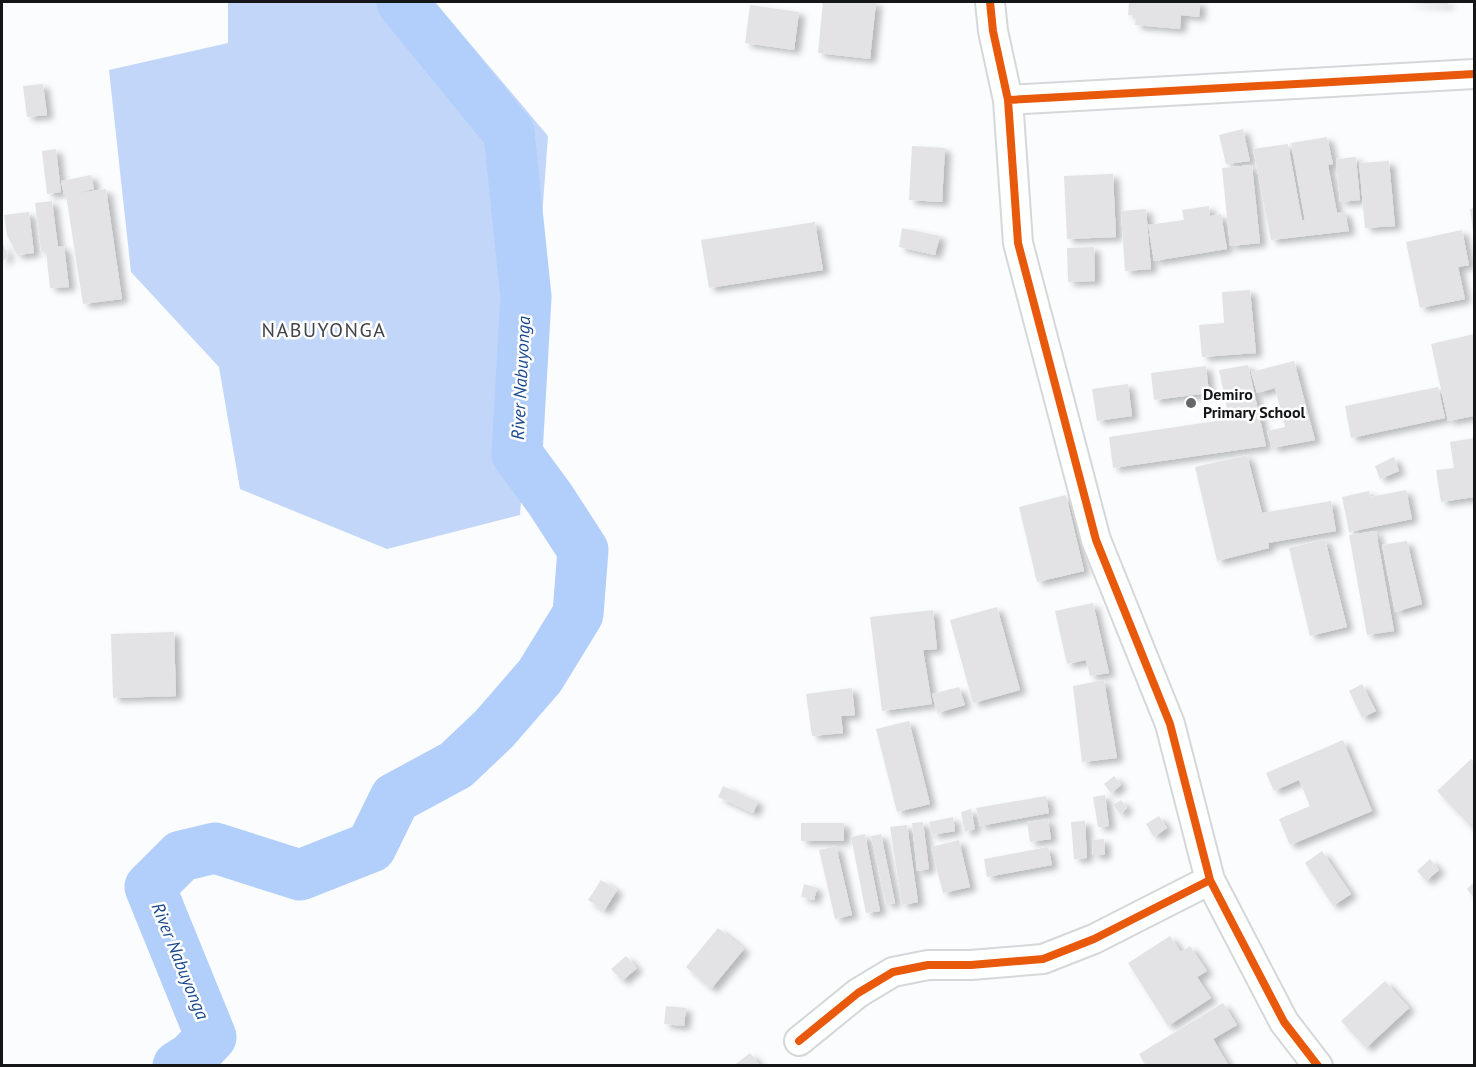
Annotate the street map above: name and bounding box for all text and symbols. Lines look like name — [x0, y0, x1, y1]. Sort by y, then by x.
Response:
water label: River Nabuyonga — [506, 315, 535, 441]
district label: NABUYONGA — [262, 317, 386, 343]
place label: Demiro Primary School — [1203, 384, 1305, 422]
marker: Demiro Primary School — [1184, 396, 1198, 410]
water label: River Nabuyonga — [147, 899, 214, 1023]

